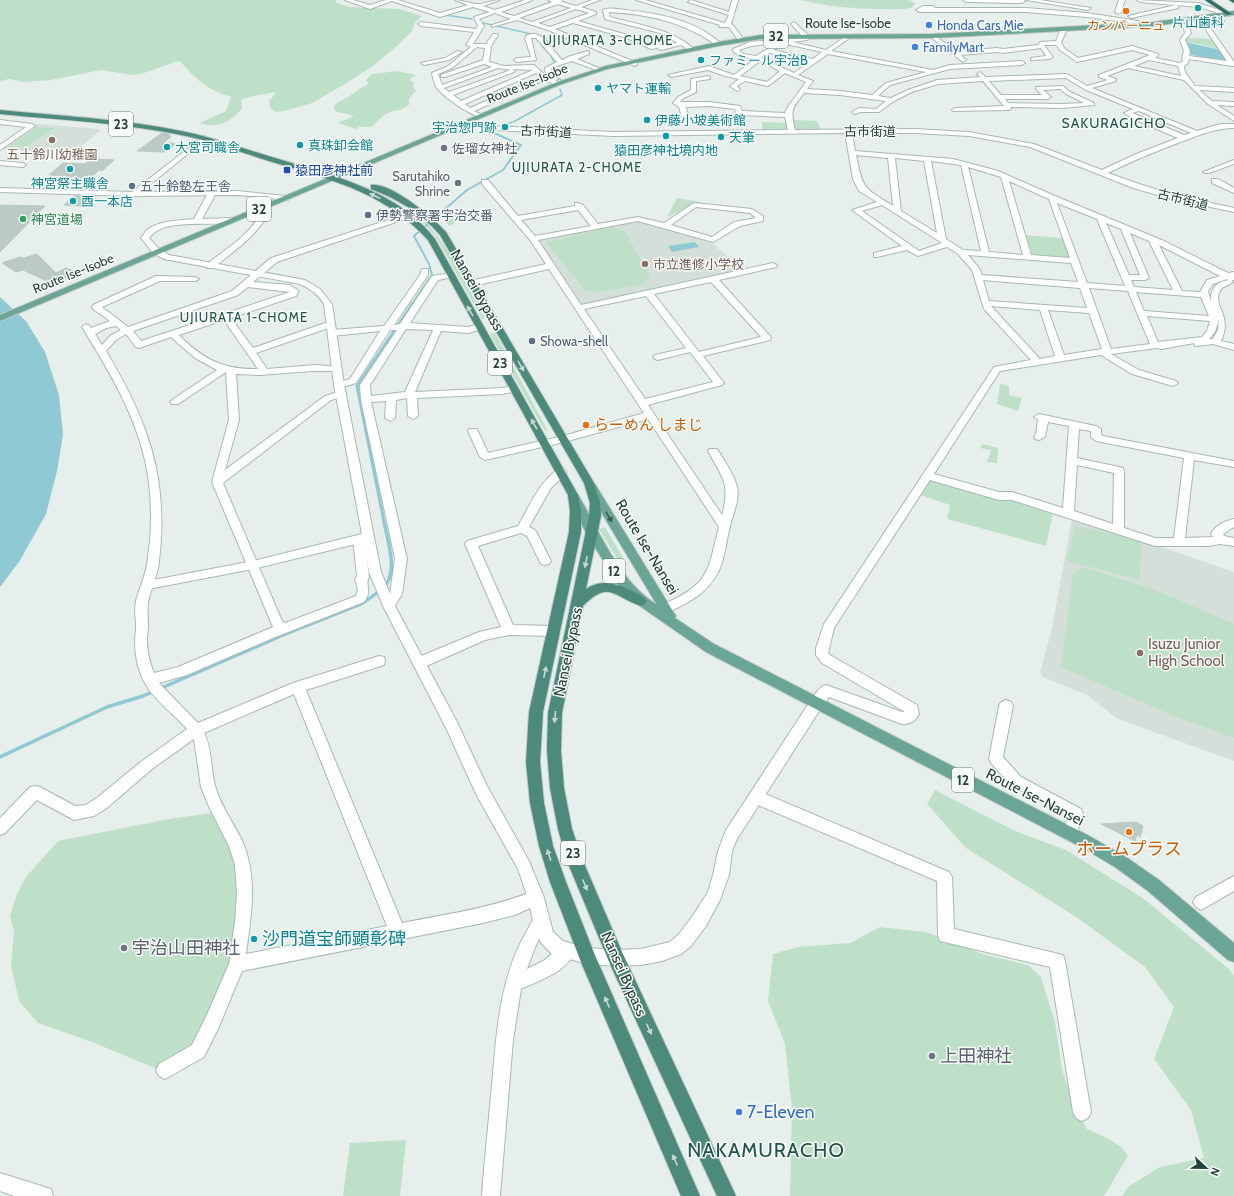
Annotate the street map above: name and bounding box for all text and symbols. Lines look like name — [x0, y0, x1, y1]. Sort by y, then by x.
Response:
marker: 片山歯科 — [1193, 3, 1203, 13]
marker: カンパーニュ — [1121, 6, 1131, 16]
place label: 片山歯科 — [1172, 14, 1224, 30]
street label: Route Ise-Isobe — [805, 15, 891, 31]
place label: Honda Cars Mie — [937, 17, 1024, 33]
place label: カンパーニュ — [1087, 17, 1165, 33]
marker: Honda Cars Mie — [924, 20, 934, 30]
road number: 32 — [764, 24, 788, 48]
district label: UJIURATA 3-CHOME — [542, 32, 674, 48]
place label: FamilyMart — [923, 39, 984, 55]
marker: FamilyMart — [910, 42, 920, 52]
place label: ファミール宇治B — [709, 52, 808, 68]
marker: ファミール宇治B — [696, 55, 706, 65]
street label: Route Ise-Isobe — [484, 59, 570, 106]
place label: ヤマト運輸 — [606, 80, 671, 96]
marker: ヤマト運輸 — [593, 83, 603, 93]
road number: 23 — [109, 112, 133, 136]
place label: 伊藤小坡美術館 — [655, 112, 746, 128]
district label: SAKURAGICHO — [1061, 114, 1167, 132]
marker: 伊藤小坡美術館 — [642, 115, 652, 125]
place label: 宇治惣門跡 — [432, 119, 497, 135]
marker: 宇治惣門跡 — [500, 122, 510, 132]
street label: 古市街道 — [520, 122, 572, 140]
street label: 古市街道 — [844, 123, 896, 139]
place label: 天筆 — [729, 129, 755, 145]
marker: 猿田彦神社境内地 — [661, 131, 671, 141]
marker: 天筆 — [716, 132, 726, 142]
marker: 五十鈴川幼稚園 — [47, 135, 57, 145]
place label: 真珠卸会館 — [308, 137, 373, 153]
place label: 大宮司職舎 — [175, 139, 240, 155]
marker: 真珠卸会館 — [295, 140, 305, 150]
place label: 佐瑠女神社 — [452, 140, 517, 156]
marker: 大宮司職舎 — [162, 142, 172, 152]
place label: 猿田彦神社境内地 — [614, 142, 718, 158]
marker: 佐瑠女神社 — [439, 143, 449, 153]
place label: 五十鈴川幼稚園 — [6, 146, 98, 162]
district label: UJIURATA 2-CHOME — [512, 159, 642, 175]
place label: 猿田彦神社前 — [295, 162, 373, 178]
marker: 神宮祭主職舎 — [65, 164, 75, 174]
marker: 猿田彦神社前 — [282, 165, 292, 175]
place label: Sarutahiko Shrine — [392, 168, 450, 199]
place label: 神宮祭主職舎 — [31, 175, 109, 191]
place label: 五十鈴塾左王舎 — [140, 178, 231, 194]
marker: Sarutahiko Shrine — [453, 178, 463, 188]
marker: 五十鈴塾左王舎 — [127, 181, 137, 191]
street label: 古市街道 — [1156, 185, 1210, 213]
place label: 酉一本店 — [81, 193, 133, 209]
one-way arrow — [369, 193, 380, 199]
marker: 酉一本店 — [68, 196, 78, 206]
road number: 32 — [247, 197, 271, 221]
place label: 伊勢警察署宇治交番 — [376, 207, 493, 223]
marker: 伊勢警察署宇治交番 — [363, 210, 373, 220]
place label: 神宮道場 — [31, 211, 83, 227]
marker: 神宮道場 — [18, 214, 28, 224]
street label: Nansei Bypass — [447, 246, 507, 334]
street label: Route Ise-Isobe — [30, 249, 116, 296]
place label: 市立進修小学校 — [653, 256, 744, 272]
marker: 市立進修小学校 — [640, 259, 650, 269]
one-way arrow — [467, 305, 474, 317]
district label: UJIURATA 1-CHOME — [180, 309, 308, 325]
place label: Showa-shell — [540, 333, 608, 349]
marker: Showa-shell — [527, 336, 537, 346]
road number: 23 — [488, 351, 512, 375]
one-way arrow — [518, 360, 525, 372]
place label: らーめん しまじ — [594, 416, 702, 434]
one-way arrow — [530, 418, 537, 430]
marker: らーめん しまじ — [581, 420, 591, 430]
street label: Route Ise-Nansei — [611, 496, 683, 598]
one-way arrow — [605, 512, 613, 522]
one-way arrow — [583, 556, 589, 569]
road number: 12 — [603, 559, 625, 583]
street label: Nansei Bypass — [550, 606, 586, 698]
place label: Isuzu Junior High School — [1148, 635, 1225, 670]
marker: Isuzu Junior High School — [1135, 648, 1145, 658]
one-way arrow — [542, 666, 548, 678]
one-way arrow — [552, 711, 558, 723]
street label: Route Ise-Nansei — [983, 764, 1087, 830]
road number: 12 — [952, 768, 974, 792]
marker: ホームプラス — [1124, 827, 1134, 837]
place label: ホームプラス — [1076, 838, 1182, 860]
road number: 23 — [561, 841, 585, 865]
one-way arrow — [546, 849, 552, 861]
one-way arrow — [583, 879, 589, 891]
place label: 沙門道宝師顕彰碑 — [262, 928, 406, 950]
street label: Nansei Bypass — [597, 929, 651, 1019]
marker: 沙門道宝師顕彰碑 — [249, 934, 259, 944]
place label: 宇治山田神社 — [132, 937, 240, 959]
marker: 宇治山田神社 — [119, 943, 129, 953]
one-way arrow — [604, 996, 610, 1008]
one-way arrow — [646, 1024, 652, 1035]
place label: 上田神社 — [940, 1045, 1012, 1067]
marker: 上田神社 — [927, 1051, 937, 1061]
place label: 7-Eleven — [747, 1101, 815, 1123]
marker: 7-Eleven — [734, 1107, 744, 1117]
district label: NAKAMURACHO — [687, 1138, 845, 1162]
north arrow — [1186, 1148, 1226, 1188]
one-way arrow — [672, 1154, 678, 1166]
text: N — [1207, 1166, 1223, 1178]

